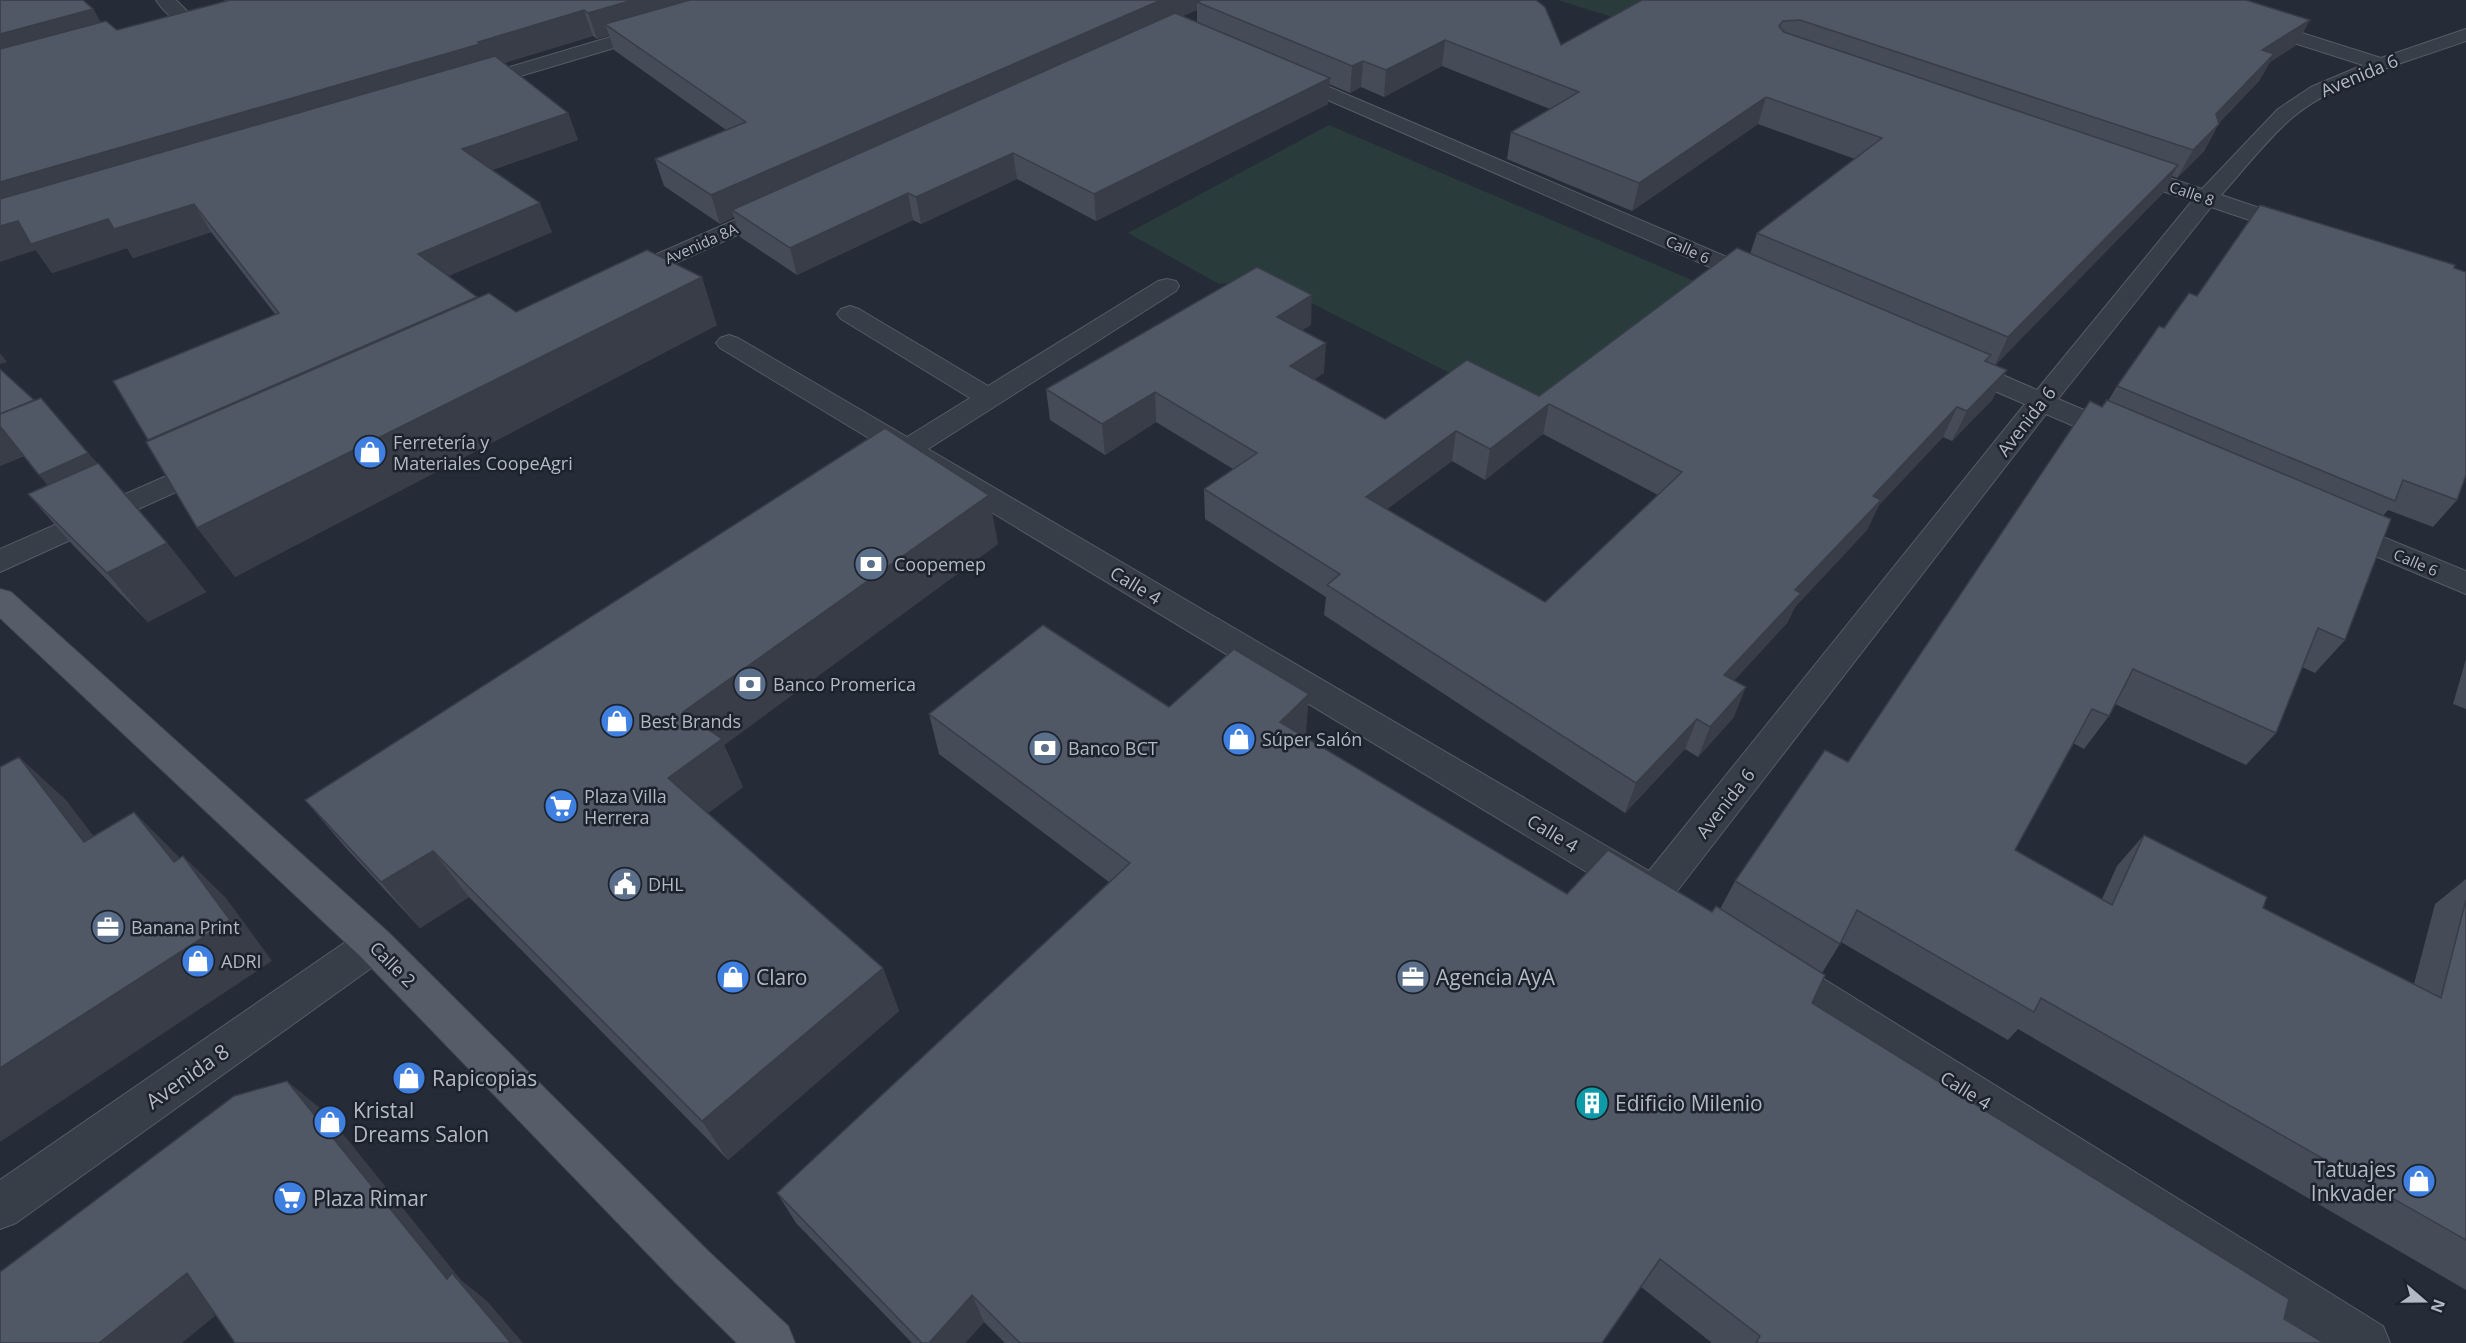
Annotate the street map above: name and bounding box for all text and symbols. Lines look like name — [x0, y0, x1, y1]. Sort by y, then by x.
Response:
street label: Avenida 6 — [2317, 48, 2401, 102]
street label: Calle 8 — [2167, 176, 2217, 210]
street label: Avenida 8A — [661, 218, 741, 268]
street label: Calle 6 — [1663, 230, 1713, 268]
street label: Avenida 6 — [1991, 381, 2061, 461]
place label: Ferretería y Materiales CoopeAgri — [393, 430, 573, 475]
shop icon: Ferretería y Materiales CoopeAgri — [352, 434, 388, 470]
street label: Calle 6 — [2391, 544, 2441, 580]
bank icon: Coopemep — [853, 546, 889, 582]
place label: Coopemep — [894, 552, 986, 576]
street label: Calle 4 — [1106, 560, 1166, 610]
bank icon: Banco Promerica — [732, 666, 768, 702]
place label: Banco Promerica — [773, 672, 916, 696]
shop icon: Best Brands — [599, 703, 635, 739]
place label: Best Brands — [640, 709, 741, 733]
shop icon: Súper Salón — [1221, 721, 1257, 757]
place label: Súper Salón — [1262, 727, 1362, 751]
bank icon: Banco BCT — [1027, 730, 1063, 766]
place label: Banco BCT — [1068, 736, 1158, 760]
street label: Avenida 6 — [1690, 763, 1760, 843]
place label: Plaza Villa Herrera — [584, 784, 667, 829]
supermarket icon: Plaza Villa Herrera — [543, 788, 579, 824]
street label: Calle 4 — [1523, 808, 1583, 858]
public building icon: DHL — [607, 866, 643, 902]
place label: DHL — [648, 872, 684, 896]
office icon: Banana Print — [90, 909, 126, 945]
place label: Banana Print — [131, 915, 240, 939]
street label: Calle 2 — [365, 936, 421, 992]
shop icon: ADRI — [180, 943, 216, 979]
place label: ADRI — [221, 949, 262, 973]
shop icon: Claro — [715, 959, 751, 995]
office icon: Agencia AyA — [1395, 959, 1431, 995]
place label: Claro — [756, 963, 807, 991]
place label: Agencia AyA — [1436, 963, 1556, 991]
street label: Avenida 8 — [140, 1037, 234, 1115]
shop icon: Rapicopias — [391, 1060, 427, 1096]
place label: Rapicopias — [432, 1064, 537, 1092]
street label: Calle 4 — [1936, 1065, 1996, 1115]
building icon: Edificio Milenio — [1574, 1085, 1610, 1121]
place label: Edificio Milenio — [1615, 1089, 1763, 1117]
place label: Kristal Dreams Salon — [353, 1096, 489, 1148]
shop icon: Kristal Dreams Salon — [312, 1104, 348, 1140]
place label: Tatuajes Inkvader — [2311, 1155, 2396, 1207]
shop icon: Tatuajes Inkvader — [2401, 1163, 2437, 1199]
supermarket icon: Plaza Rimar — [272, 1180, 308, 1216]
place label: Plaza Rimar — [313, 1184, 428, 1212]
north arrow — [2394, 1271, 2454, 1331]
text: N — [2426, 1296, 2451, 1316]

